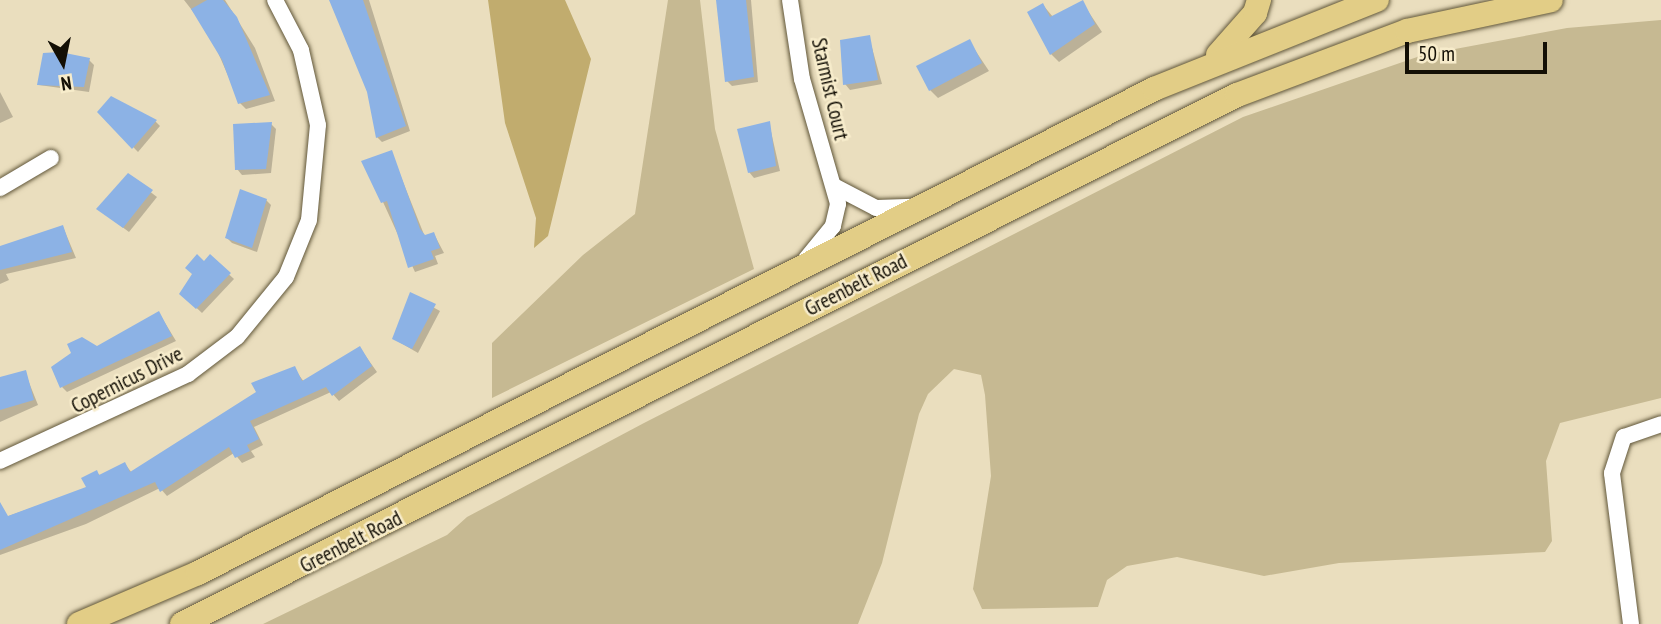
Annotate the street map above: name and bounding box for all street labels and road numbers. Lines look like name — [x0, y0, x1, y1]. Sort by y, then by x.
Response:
street label: Starmist Court — [806, 36, 854, 142]
street label: Greenbelt Road — [801, 249, 911, 321]
street label: Copernicus Drive — [67, 341, 187, 419]
street label: Greenbelt Road — [296, 506, 406, 578]

